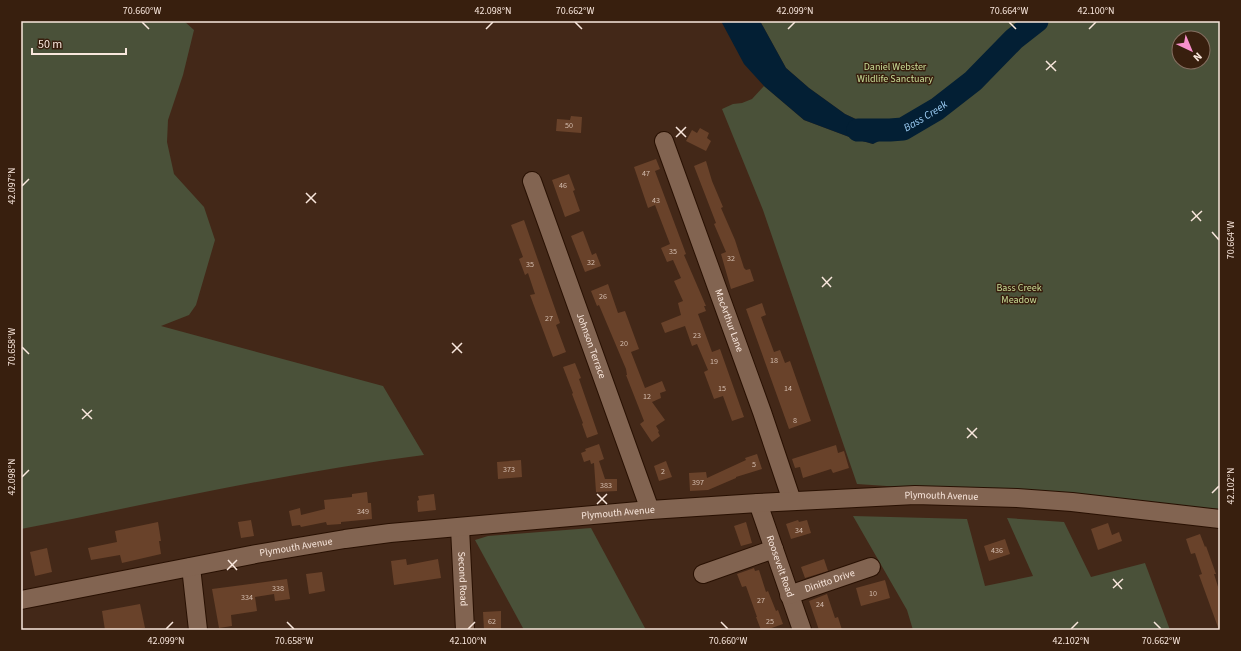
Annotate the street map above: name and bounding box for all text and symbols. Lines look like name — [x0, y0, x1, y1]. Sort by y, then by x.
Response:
text: 70.660°W — [123, 4, 161, 18]
text: 42.098°N — [474, 4, 512, 18]
text: 70.662°W — [556, 4, 594, 18]
text: 42.099°N — [776, 4, 814, 18]
text: 70.664°W — [990, 4, 1028, 18]
text: 42.100°N — [1077, 4, 1115, 18]
scale bar — [32, 30, 126, 56]
north arrow — [1171, 30, 1211, 70]
text: 50 m — [38, 36, 62, 53]
text: N — [1190, 49, 1205, 65]
park label: Daniel Webster Wildlife Sanctuary — [857, 60, 933, 86]
water label: Bass Creek — [901, 96, 951, 135]
house number: 50 — [565, 120, 573, 131]
text: 42.097°N — [5, 167, 19, 205]
house number: 47 — [642, 168, 650, 179]
house number: 46 — [559, 180, 567, 191]
house number: 43 — [652, 195, 660, 206]
text: 70.664°W — [1224, 221, 1238, 259]
house number: 35 — [669, 246, 677, 257]
house number: 32 — [727, 253, 735, 264]
house number: 32 — [587, 257, 595, 268]
house number: 35 — [526, 259, 534, 270]
park label: Bass Creek Meadow — [996, 281, 1042, 307]
street label: MacArthur Lane — [711, 287, 747, 354]
house number: 26 — [599, 291, 607, 302]
street label: Johnson Terrace — [573, 311, 609, 381]
house number: 27 — [545, 313, 553, 324]
text: 70.658°W — [5, 328, 19, 366]
house number: 23 — [693, 330, 701, 341]
house number: 20 — [620, 338, 628, 349]
house number: 18 — [770, 355, 778, 366]
house number: 19 — [710, 356, 718, 367]
house number: 15 — [718, 383, 726, 394]
house number: 14 — [784, 383, 792, 394]
house number: 12 — [643, 391, 651, 402]
house number: 8 — [793, 415, 797, 426]
text: 42.098°N — [5, 458, 19, 496]
house number: 5 — [752, 459, 756, 470]
house number: 373 — [503, 464, 515, 475]
house number: 2 — [661, 466, 665, 477]
text: 42.102°N — [1224, 467, 1238, 505]
house number: 397 — [692, 477, 704, 488]
house number: 383 — [600, 480, 612, 491]
street label: Plymouth Avenue — [904, 488, 979, 504]
street label: Plymouth Avenue — [581, 503, 655, 523]
house number: 349 — [357, 506, 369, 517]
house number: 34 — [795, 525, 803, 536]
street label: Roosevelt Road — [763, 533, 797, 599]
street label: Plymouth Avenue — [258, 534, 334, 560]
house number: 436 — [991, 545, 1003, 556]
street label: Second Road — [454, 551, 471, 607]
street label: Dinitto Drive — [803, 566, 857, 596]
house number: 338 — [272, 583, 284, 594]
house number: 10 — [869, 588, 877, 599]
house number: 334 — [241, 592, 253, 603]
house number: 27 — [757, 595, 765, 606]
house number: 24 — [816, 599, 824, 610]
house number: 62 — [488, 616, 496, 627]
house number: 25 — [766, 616, 774, 627]
text: 42.099°N — [147, 634, 185, 648]
text: 70.658°W — [275, 634, 313, 648]
text: 42.100°N — [449, 634, 487, 648]
text: 70.660°W — [709, 634, 747, 648]
text: 42.102°N — [1052, 634, 1090, 648]
text: 70.662°W — [1142, 634, 1180, 648]

